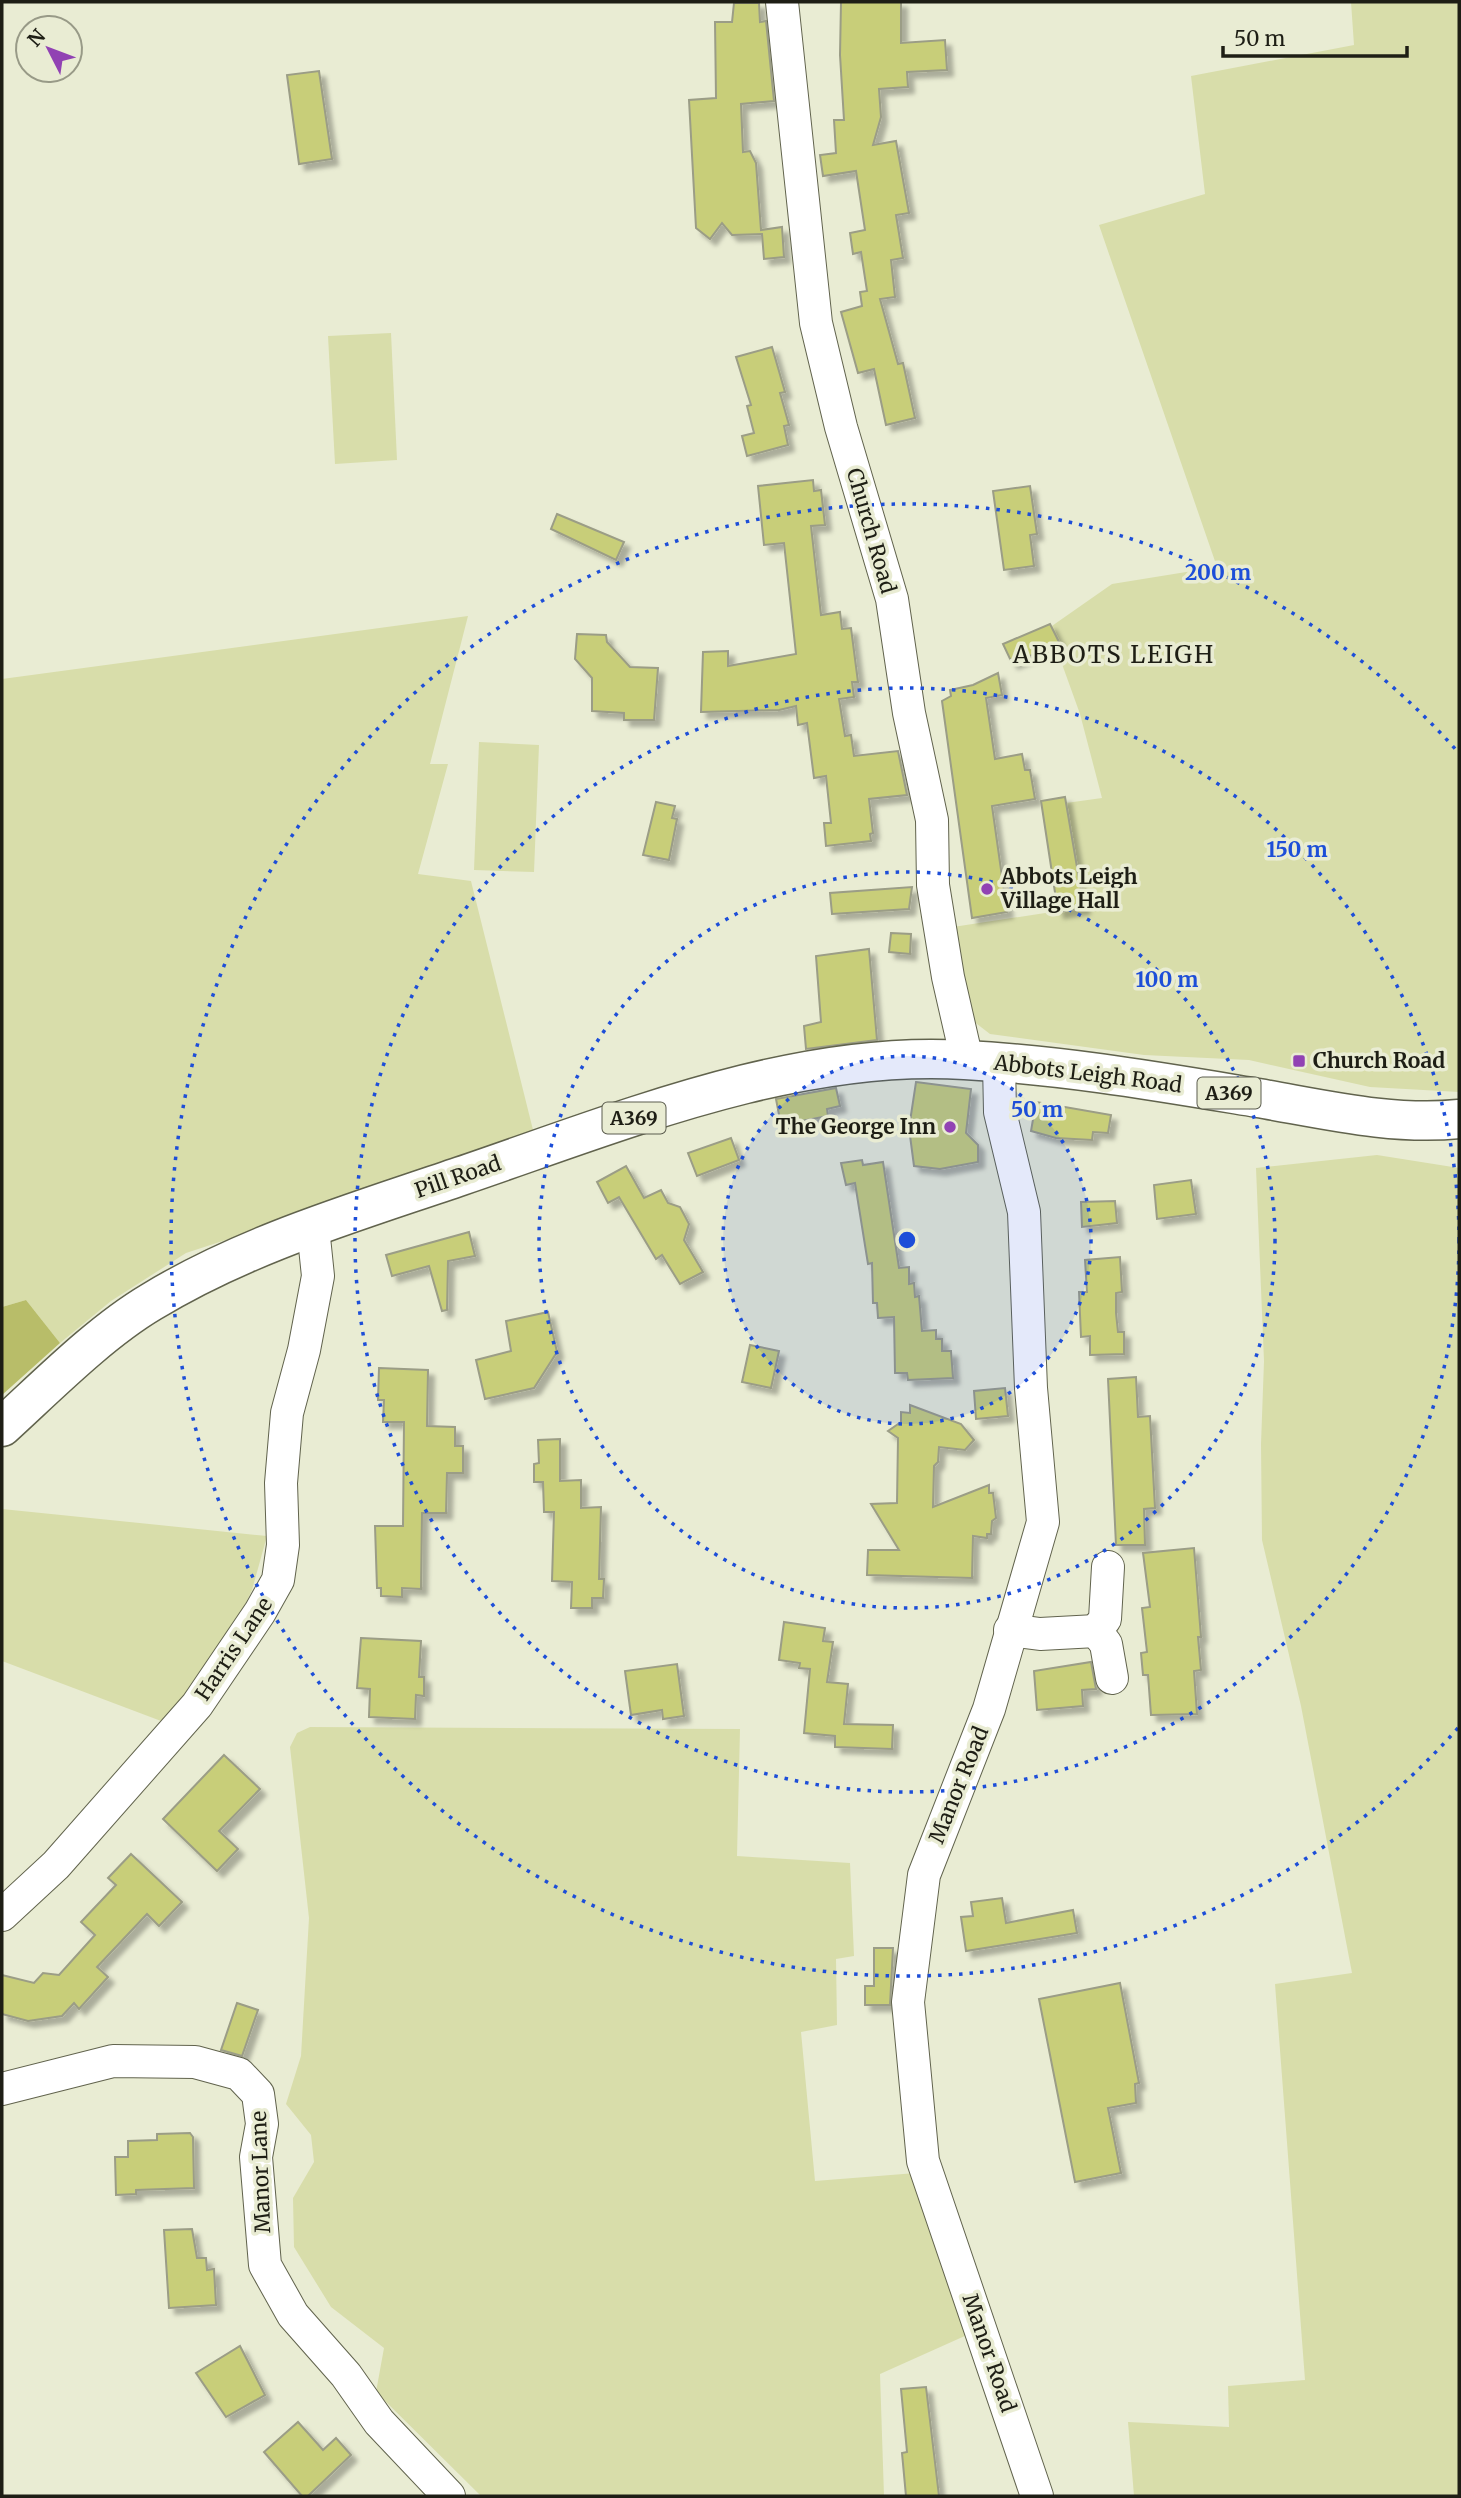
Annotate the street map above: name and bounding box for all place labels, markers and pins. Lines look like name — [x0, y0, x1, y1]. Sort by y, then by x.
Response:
place label: Abbots Leigh Village Hall — [1000, 863, 1137, 914]
marker: Abbots Leigh Village Hall — [979, 881, 995, 897]
place label: Church Road — [1313, 1047, 1445, 1074]
marker: Church Road — [1291, 1053, 1307, 1069]
place label: The George Inn — [776, 1113, 936, 1140]
marker: The George Inn — [942, 1119, 958, 1135]
centre of rings — [895, 1228, 919, 1252]

